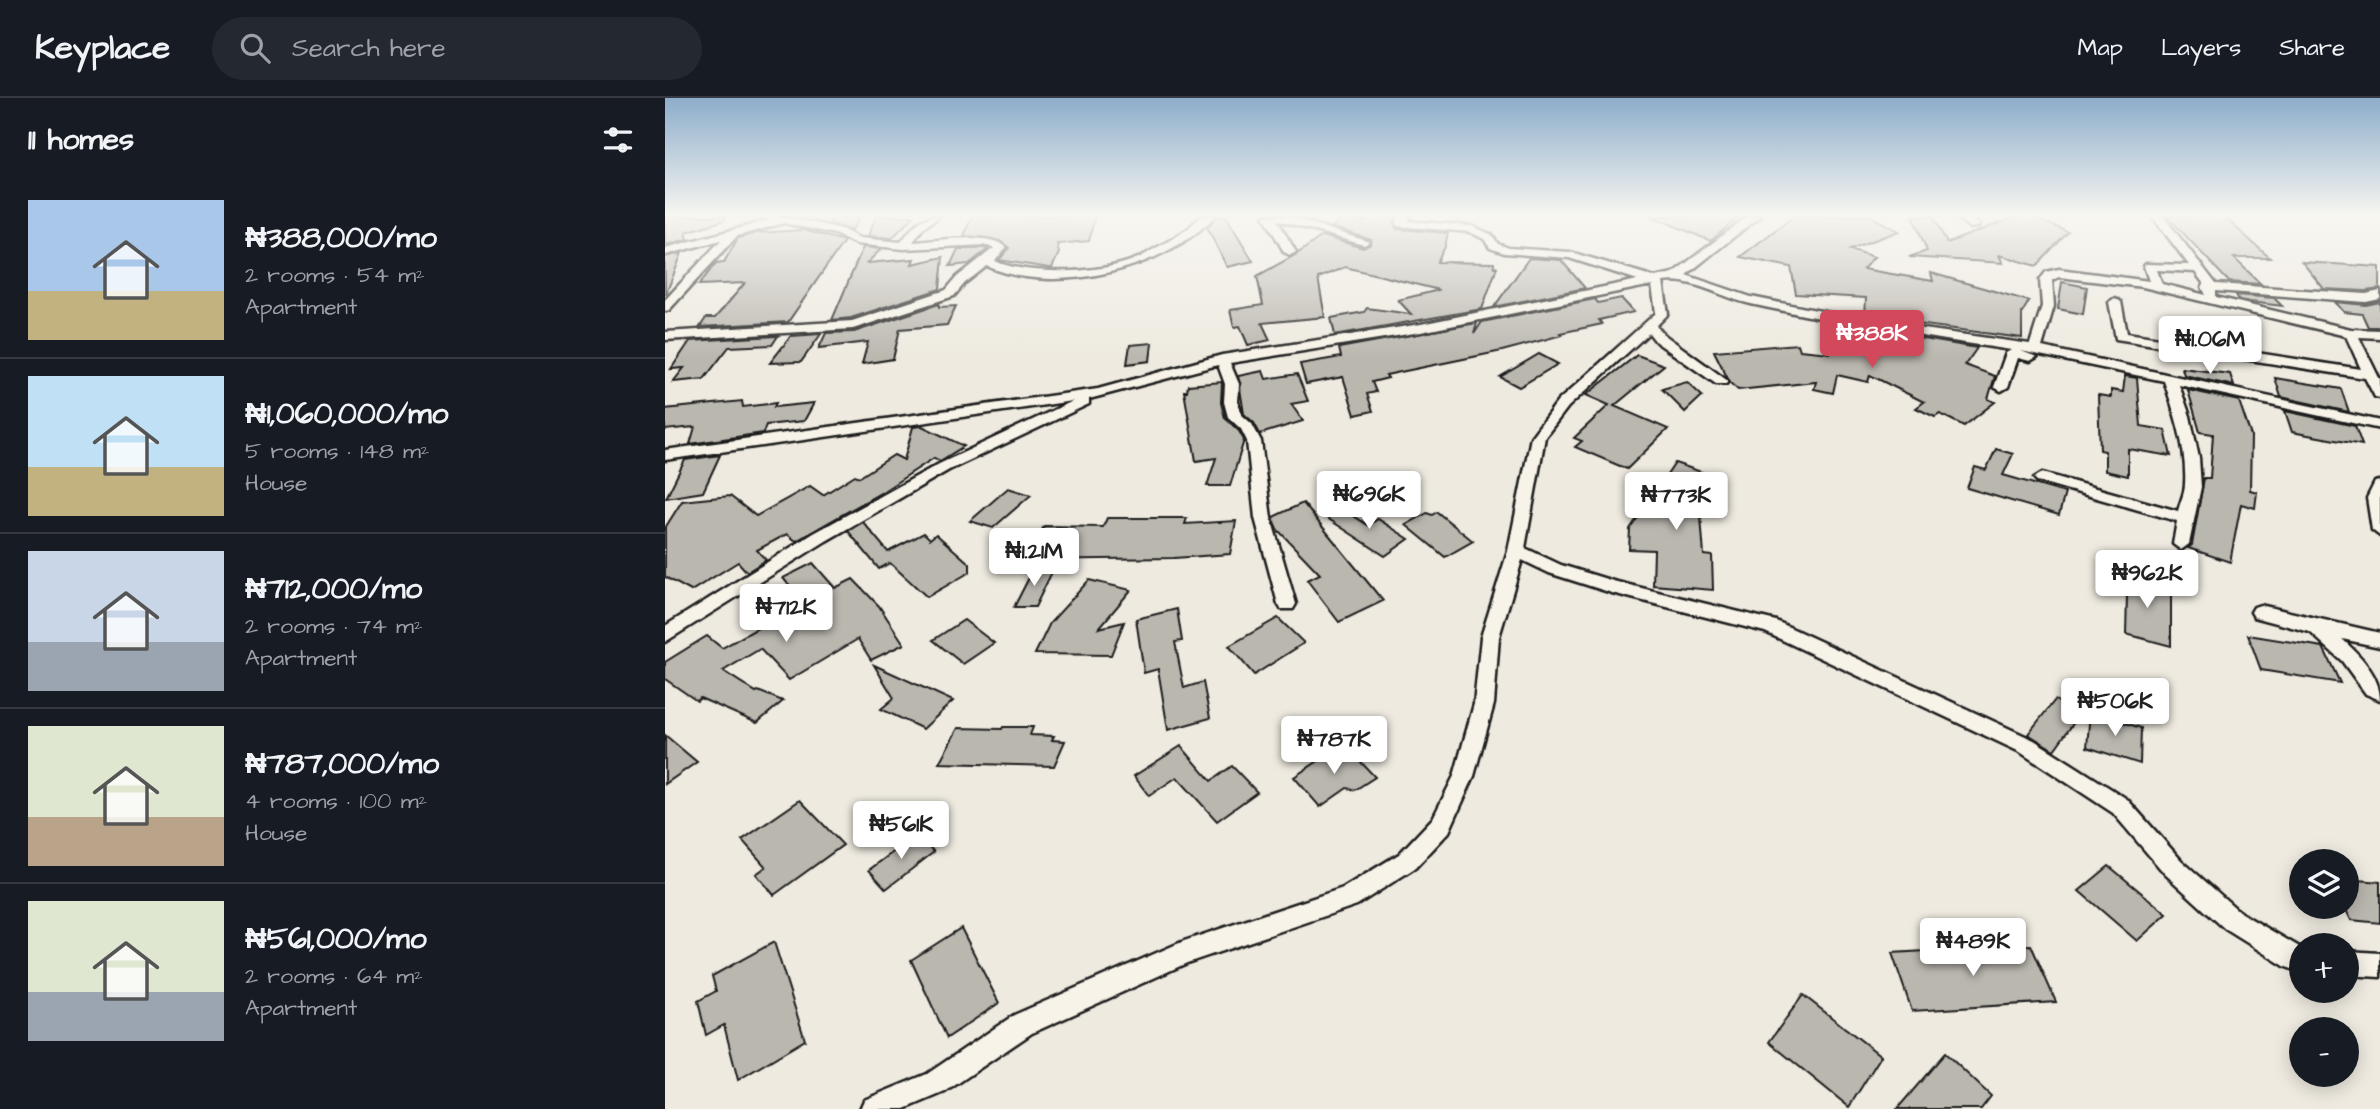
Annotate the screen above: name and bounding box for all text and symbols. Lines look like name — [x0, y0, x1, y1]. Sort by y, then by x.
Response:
search box — [212, 17, 702, 80]
text: Keyplace — [35, 25, 170, 71]
icon: search — [236, 29, 274, 67]
text: Search here — [292, 30, 445, 66]
text: Map — [2078, 31, 2123, 65]
text: Layers — [2161, 31, 2241, 65]
text: Share — [2279, 31, 2345, 65]
text: 11 homes — [28, 119, 134, 161]
icon: filters — [599, 121, 637, 159]
text: ₦388,000/mo — [245, 217, 437, 259]
icon: home — [84, 228, 168, 312]
text: 2 rooms · 54 m² — [245, 259, 425, 291]
text: Apartment — [245, 291, 357, 323]
pin: ₦388K — [1823, 310, 1921, 370]
pin: ₦1.06M — [2153, 316, 2267, 376]
text: ₦388K — [1836, 317, 1908, 349]
text: ₦1.06M — [2175, 323, 2245, 355]
text: ₦1,060,000/mo — [245, 393, 448, 435]
icon: home — [84, 404, 168, 488]
text: 5 rooms · 148 m² — [245, 435, 429, 467]
text: House — [245, 467, 308, 499]
pin: ₦696K — [1320, 472, 1418, 531]
pin: ₦773K — [1627, 472, 1725, 532]
text: ₦696K — [1333, 478, 1405, 510]
text: ₦773K — [1641, 479, 1711, 511]
pin: ₦1.21M — [977, 528, 1091, 588]
text: ₦1.21M — [1005, 535, 1063, 567]
pin: ₦962K — [2098, 550, 2196, 610]
text: ₦962K — [2111, 557, 2183, 589]
text: ₦712,000/mo — [245, 568, 422, 610]
icon: home — [84, 579, 168, 663]
pin: ₦712K — [737, 584, 835, 644]
text: ₦712K — [756, 591, 816, 623]
text: 2 rooms · 74 m² — [245, 610, 423, 642]
text: Apartment — [245, 642, 357, 674]
pin: ₦506K — [2066, 678, 2164, 738]
text: ₦506K — [2077, 685, 2153, 717]
pin: ₦787K — [1285, 716, 1383, 776]
text: ₦787K — [1297, 723, 1371, 755]
text: ₦787,000/mo — [245, 743, 439, 785]
icon: home — [84, 754, 168, 838]
text: 4 rooms · 100 m² — [245, 785, 427, 817]
pin: ₦561K — [852, 802, 950, 861]
text: ₦561K — [869, 808, 933, 840]
text: House — [245, 817, 308, 849]
map controls — [2289, 849, 2359, 1087]
button: layers — [2289, 849, 2359, 919]
text: ₦561,000/mo — [245, 918, 427, 960]
pin: ₦489K — [1924, 918, 2022, 978]
text: ₦489K — [1936, 925, 2010, 957]
icon: home — [84, 929, 168, 1013]
button: + — [2289, 933, 2359, 1003]
text: 2 rooms · 64 m² — [245, 960, 423, 992]
text: Apartment — [245, 992, 357, 1024]
button: − — [2289, 1017, 2359, 1087]

